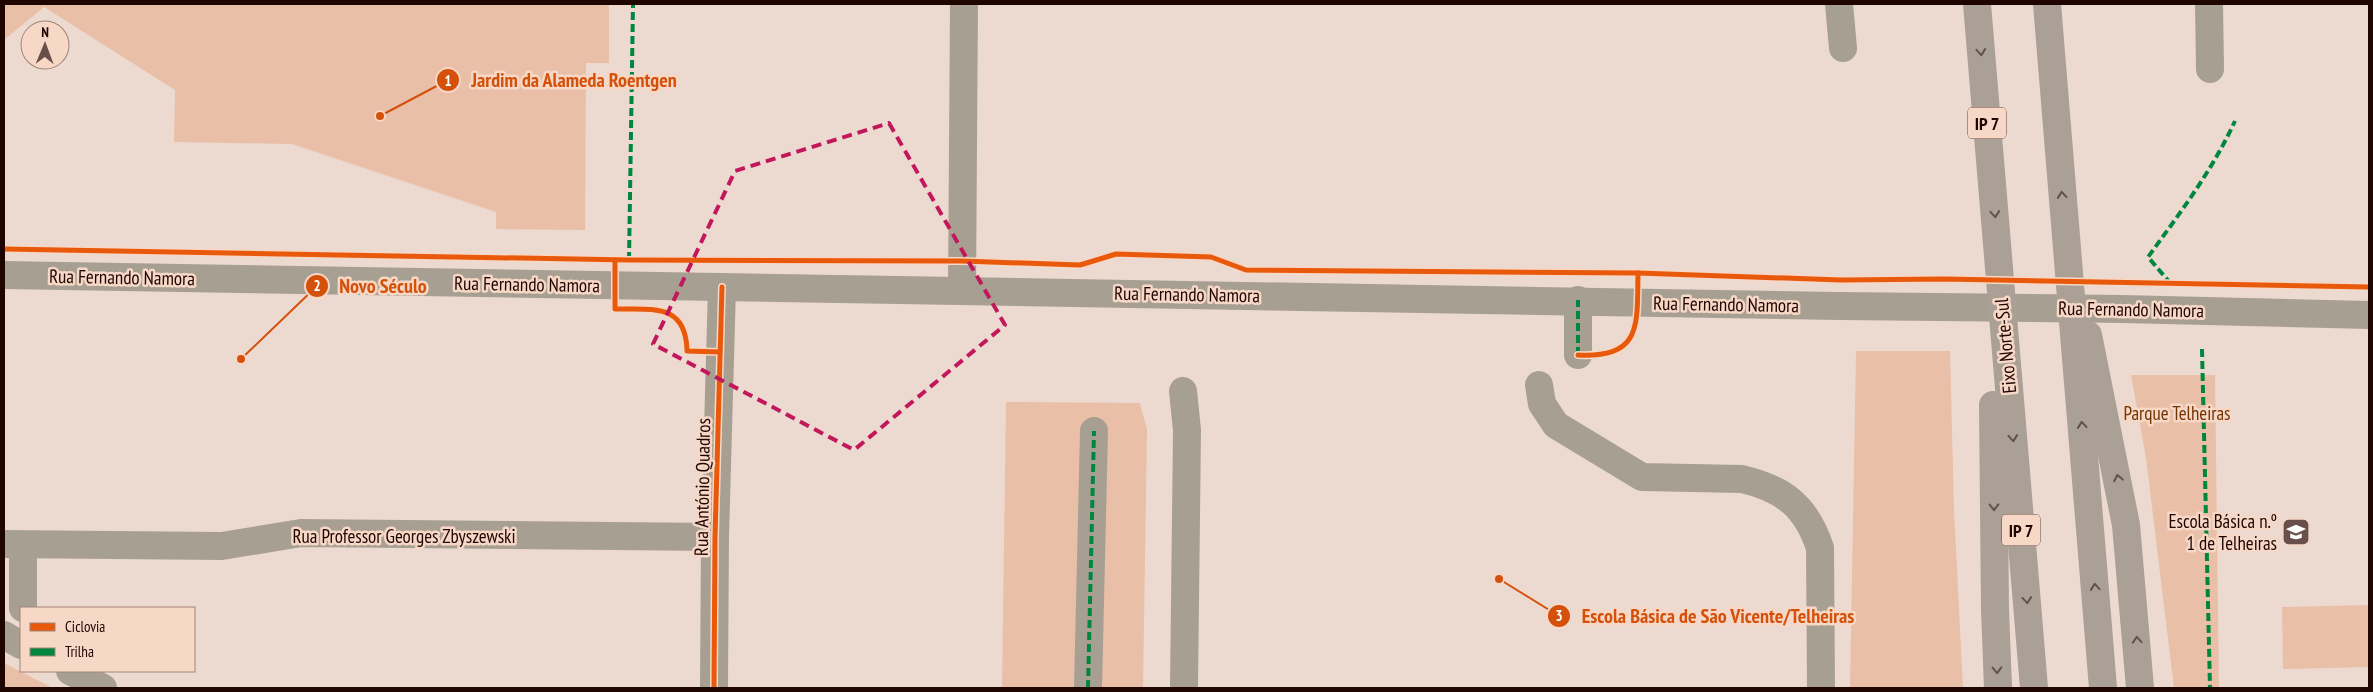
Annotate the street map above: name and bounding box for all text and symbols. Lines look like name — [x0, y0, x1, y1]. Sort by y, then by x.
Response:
north arrow — [20, 20, 70, 70]
text: N — [41, 23, 49, 41]
one-way arrow — [1975, 49, 1986, 57]
callout: Jardim da Alameda Roentgen — [436, 63, 687, 98]
text: Jardim da Alameda Roentgen — [470, 67, 677, 93]
text: 1 — [444, 71, 452, 90]
road number: IP 7 — [1968, 108, 2006, 138]
one-way arrow — [2057, 191, 2068, 199]
one-way arrow — [1989, 211, 2000, 219]
street label: Rua Fernando Namora — [49, 264, 195, 290]
callout: Novo Século — [304, 269, 436, 304]
street label: Rua Fernando Namora — [454, 271, 600, 297]
text: Novo Século — [339, 273, 427, 299]
text: 2 — [313, 276, 321, 295]
street label: Rua Fernando Namora — [1114, 281, 1260, 307]
street label: Rua Fernando Namora — [1653, 291, 1799, 317]
street label: Rua Fernando Namora — [2058, 296, 2204, 322]
street label: Eixo Norte-Sul — [1989, 297, 2021, 395]
park label: Parque Telheiras — [2123, 401, 2231, 425]
street label: Rua António Quadros — [689, 418, 715, 556]
one-way arrow — [2077, 421, 2088, 429]
one-way arrow — [2007, 434, 2018, 442]
one-way arrow — [2114, 474, 2124, 483]
one-way arrow — [1989, 504, 1999, 511]
place label: Escola Básica n.º 1 de Telheiras — [2168, 509, 2277, 555]
road number: IP 7 — [2002, 514, 2040, 546]
school or university icon: Escola Básica n.º 1 de Telheiras — [2281, 517, 2311, 547]
street label: Rua Professor Georges Zbyszewski — [292, 524, 516, 548]
one-way arrow — [2090, 583, 2101, 591]
one-way arrow — [2021, 596, 2032, 604]
callout: Escola Básica de São Vicente/Telheiras — [1547, 598, 1865, 633]
text: Escola Básica de São Vicente/Telheiras — [1582, 603, 1854, 629]
text: 3 — [1555, 606, 1563, 625]
legend — [20, 607, 195, 672]
text: Ciclovia — [65, 617, 105, 636]
one-way arrow — [2131, 635, 2142, 643]
text: Trilha — [65, 642, 94, 661]
one-way arrow — [1991, 666, 2002, 674]

